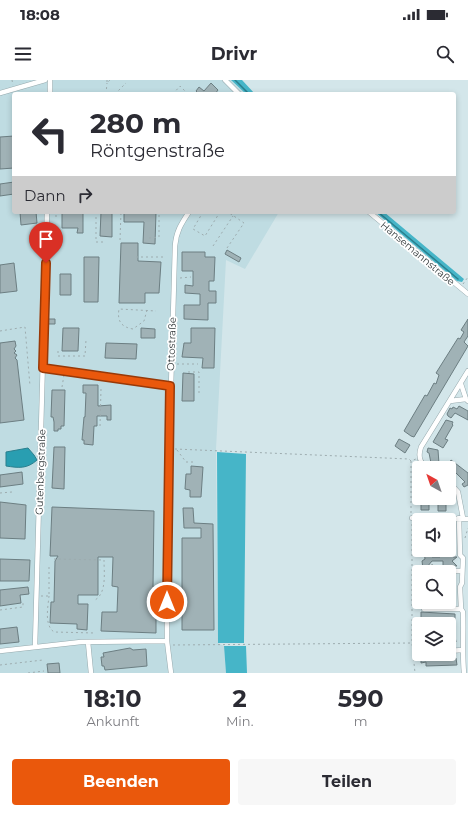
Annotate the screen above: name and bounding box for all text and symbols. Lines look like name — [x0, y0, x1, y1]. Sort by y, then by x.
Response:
text: 18:08 — [20, 5, 60, 24]
icon: menu — [12, 43, 34, 65]
text: Drivr — [211, 43, 257, 65]
icon: search — [434, 43, 456, 65]
text: 280 m — [90, 106, 181, 140]
icon: left — [24, 108, 76, 160]
text: Röntgenstraße — [90, 140, 225, 162]
icon: right — [74, 184, 96, 206]
text: Dann — [24, 186, 66, 205]
street label: Hansemannstraße — [378, 219, 457, 288]
pin — [29, 222, 63, 263]
icon: arrive — [35, 228, 57, 250]
street label: Ottostraße — [164, 317, 179, 371]
street label: Gutenbergstraße — [33, 429, 48, 515]
north arrow — [412, 461, 456, 505]
map controls — [412, 461, 456, 661]
button: sound — [412, 513, 456, 557]
button: search — [412, 565, 456, 609]
position arrow — [146, 581, 188, 623]
button: layers — [412, 617, 456, 661]
text: 18:10 — [84, 684, 142, 713]
text: 2 — [233, 684, 247, 713]
text: 590 — [338, 684, 384, 713]
text: Ankunft — [86, 713, 139, 729]
text: Min. — [226, 713, 253, 729]
text: m — [354, 713, 368, 729]
button: Beenden — [12, 759, 230, 805]
button: Teilen — [238, 759, 456, 805]

